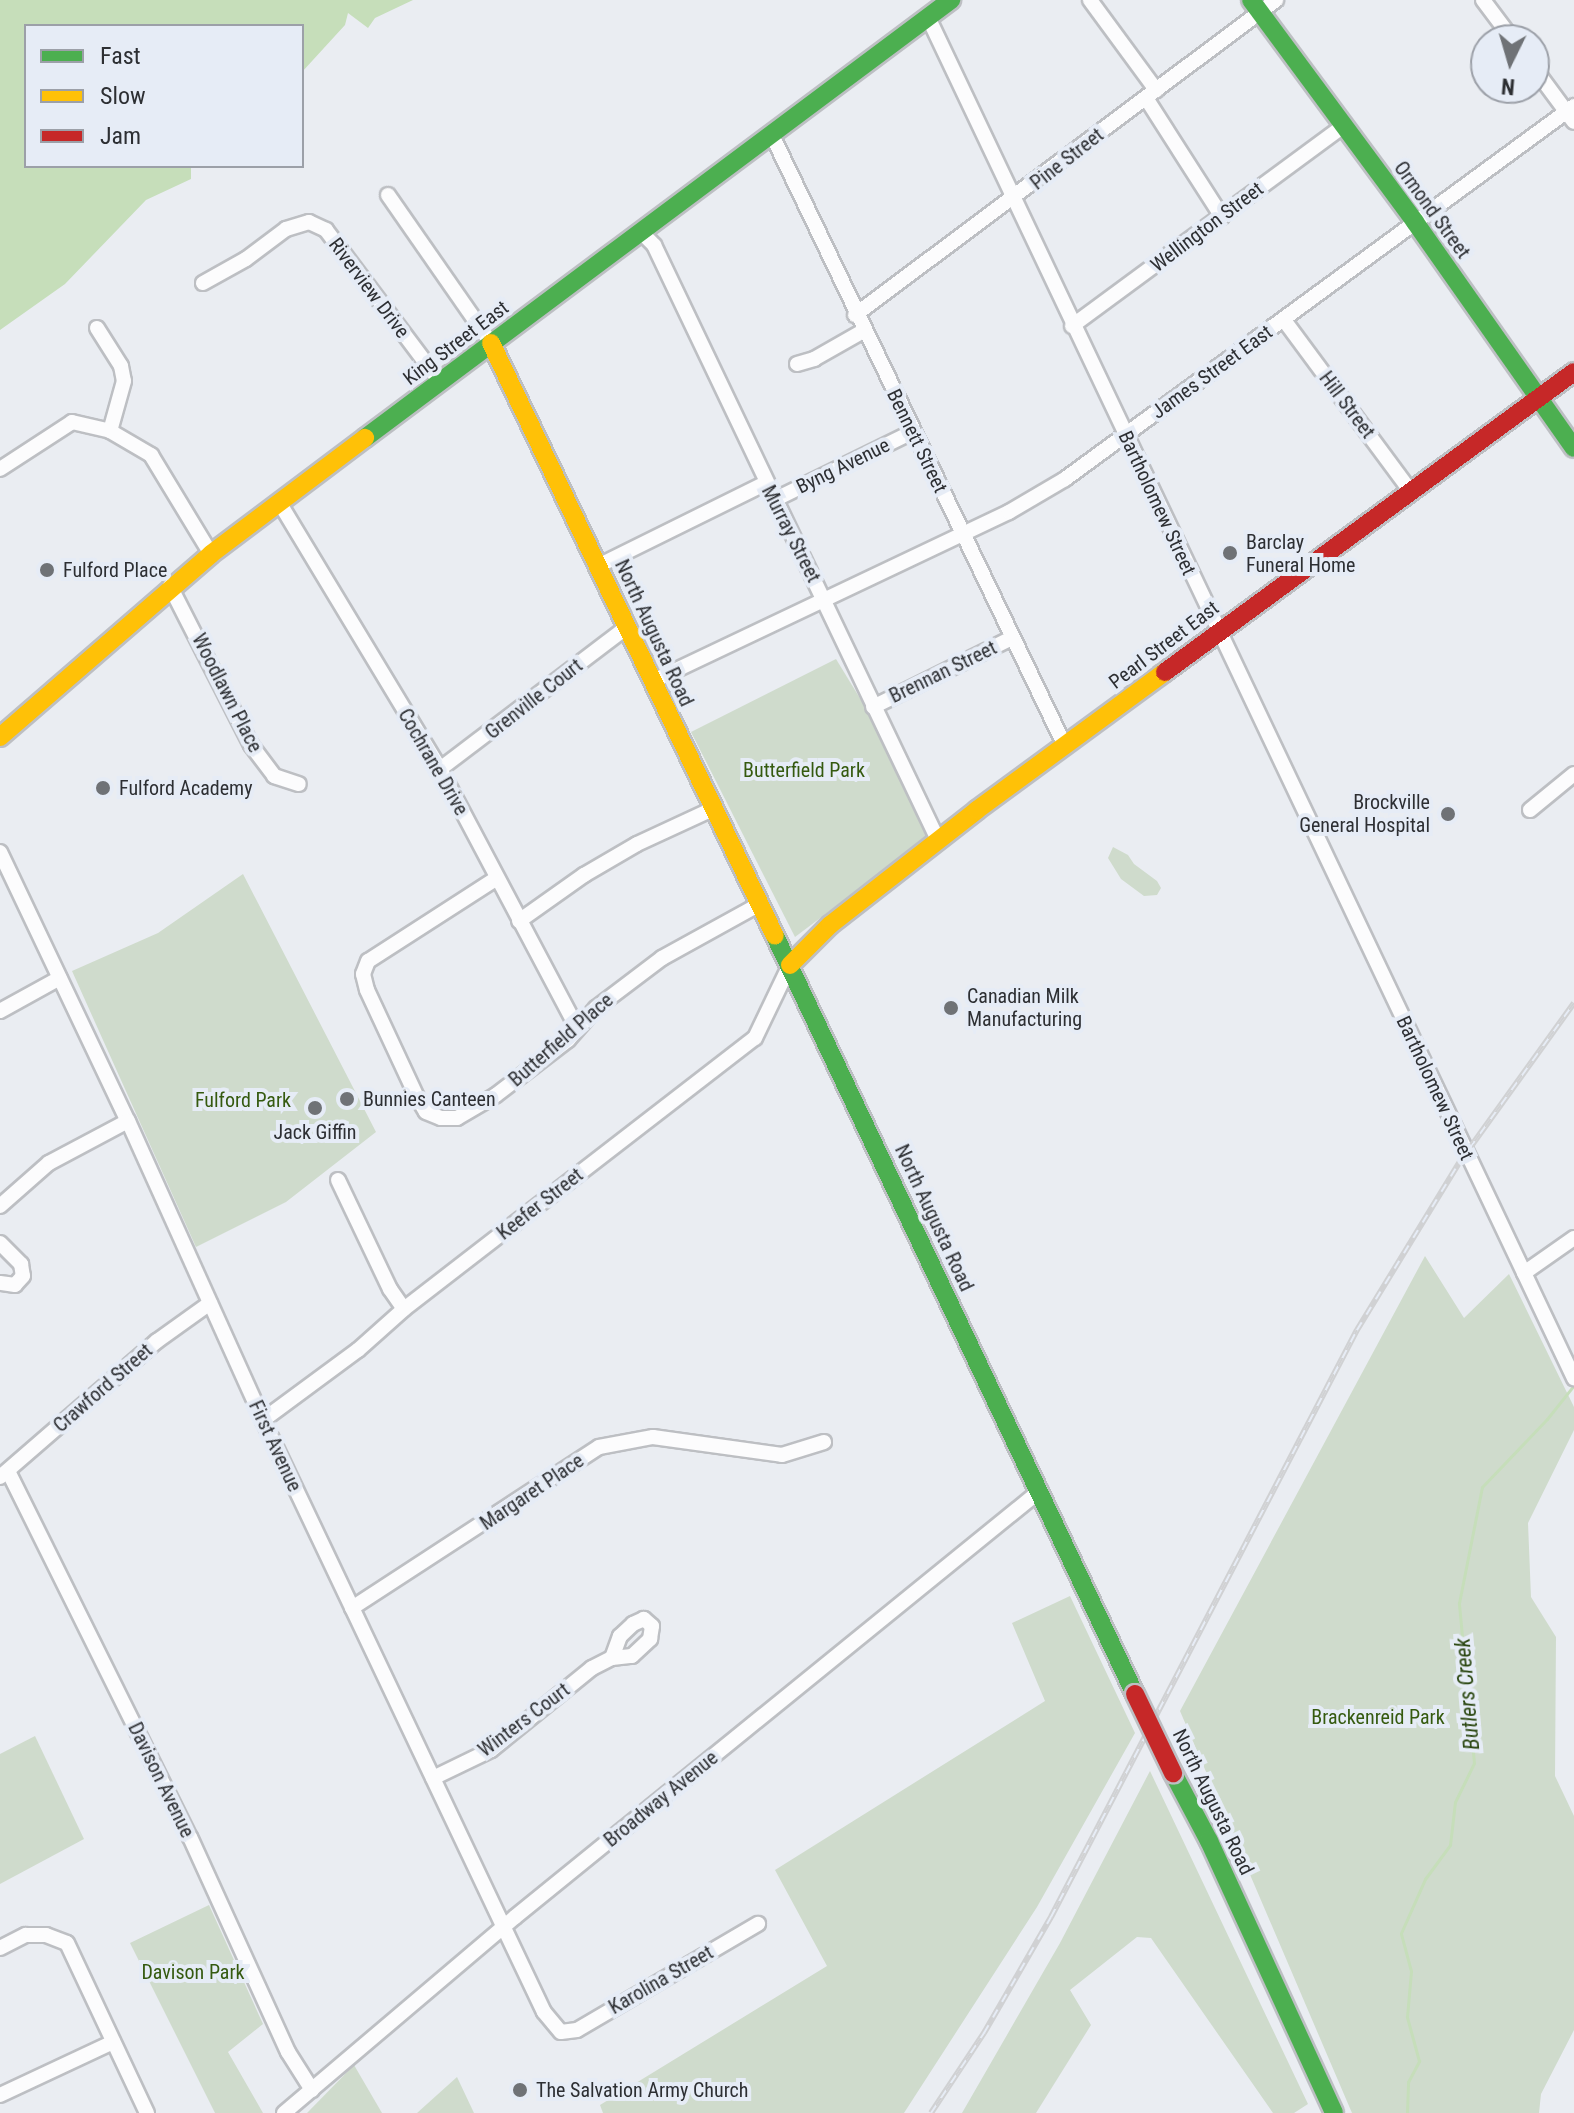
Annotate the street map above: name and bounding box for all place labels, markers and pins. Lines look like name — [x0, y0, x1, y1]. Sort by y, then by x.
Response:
place label: Barclay Funeral Home — [1246, 530, 1355, 577]
marker: Barclay Funeral Home — [1221, 544, 1239, 562]
place label: Fulford Place — [63, 558, 167, 582]
marker: Fulford Place — [38, 561, 56, 579]
place label: Fulford Academy — [119, 776, 252, 800]
marker: Fulford Academy — [94, 779, 112, 797]
place label: Brockville General Hospital — [1299, 790, 1430, 837]
marker: Brockville General Hospital — [1437, 803, 1459, 825]
place label: Canadian Milk Manufacturing — [967, 984, 1082, 1031]
marker: Canadian Milk Manufacturing — [942, 999, 960, 1017]
place label: Bunnies Canteen — [363, 1087, 496, 1111]
marker: Bunnies Canteen — [338, 1090, 356, 1108]
marker: Jack Giffin — [306, 1099, 324, 1117]
place label: Jack Giffin — [273, 1120, 357, 1144]
place label: The Salvation Army Church — [536, 2078, 748, 2102]
marker: The Salvation Army Church — [511, 2081, 529, 2099]

